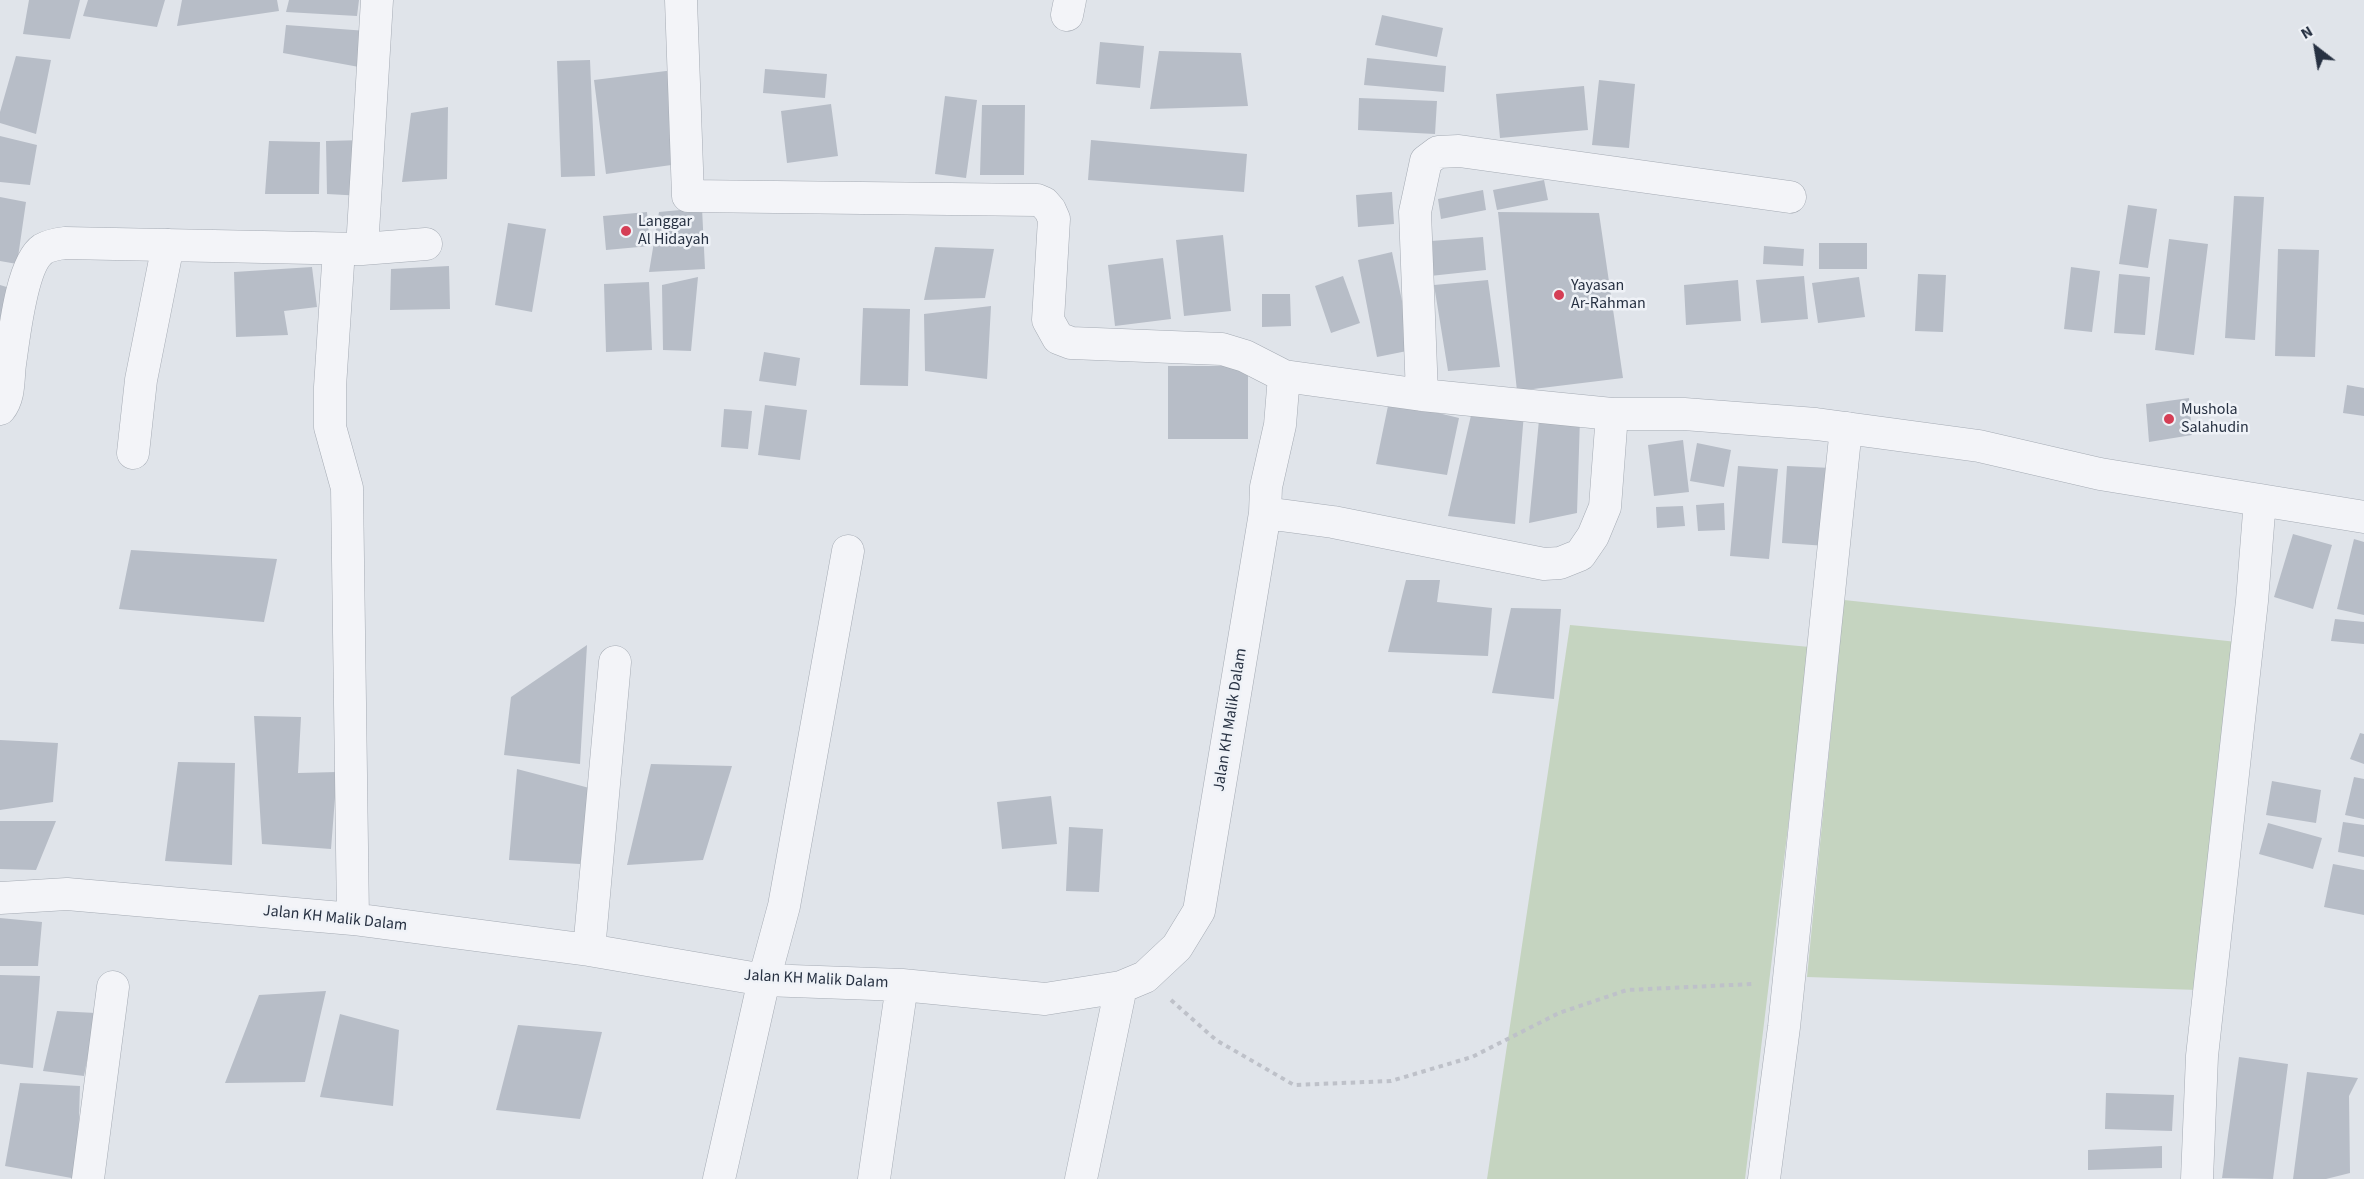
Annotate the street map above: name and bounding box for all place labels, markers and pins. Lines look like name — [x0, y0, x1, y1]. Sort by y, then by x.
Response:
place label: Langgar Al Hidayah — [638, 212, 709, 250]
marker: Langgar Al Hidayah — [619, 224, 633, 238]
place label: Yayasan Ar-Rahman — [1571, 276, 1646, 314]
marker: Yayasan Ar-Rahman — [1552, 288, 1566, 302]
place label: Mushola Salahudin — [2181, 400, 2249, 438]
marker: Mushola Salahudin — [2162, 412, 2176, 426]

